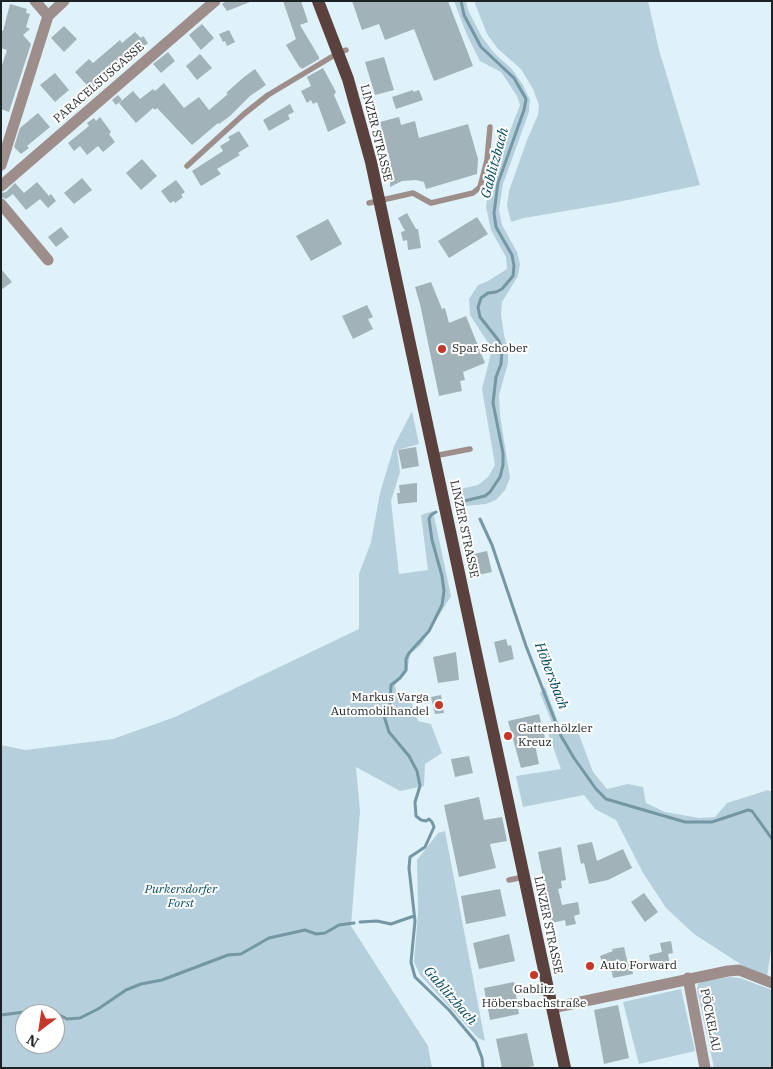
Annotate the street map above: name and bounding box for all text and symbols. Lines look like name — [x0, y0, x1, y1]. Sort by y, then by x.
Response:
street label: PARACELSUSGASSE — [51, 40, 147, 126]
street label: LINZER STRASSE — [357, 83, 395, 183]
water label: Gablitzbach — [478, 126, 512, 200]
place label: Spar Schober — [452, 342, 528, 356]
marker: Spar Schober — [436, 343, 448, 355]
street label: LINZER STRASSE — [447, 479, 481, 579]
water label: Höbersbach — [531, 640, 571, 712]
place label: Markus Varga Automobilhandel — [331, 691, 429, 719]
marker: Markus Varga Automobilhandel — [433, 699, 445, 711]
place label: Gatterhölzler Kreuz — [518, 722, 593, 750]
marker: Gatterhölzler Kreuz — [502, 730, 514, 742]
street label: LINZER STRASSE — [531, 875, 565, 975]
park label: Purkersdorfer Forst — [145, 883, 217, 911]
place label: Auto Forward — [600, 959, 677, 973]
marker: Auto Forward — [584, 960, 596, 972]
water label: Gablitzbach — [420, 963, 480, 1029]
marker: Gablitz Höbersbachstraße — [528, 969, 540, 981]
place label: Gablitz Höbersbachstraße — [482, 983, 586, 1011]
street label: PÖCKELAU — [697, 987, 723, 1053]
north arrow — [15, 1004, 65, 1054]
text: N — [23, 1030, 42, 1052]

